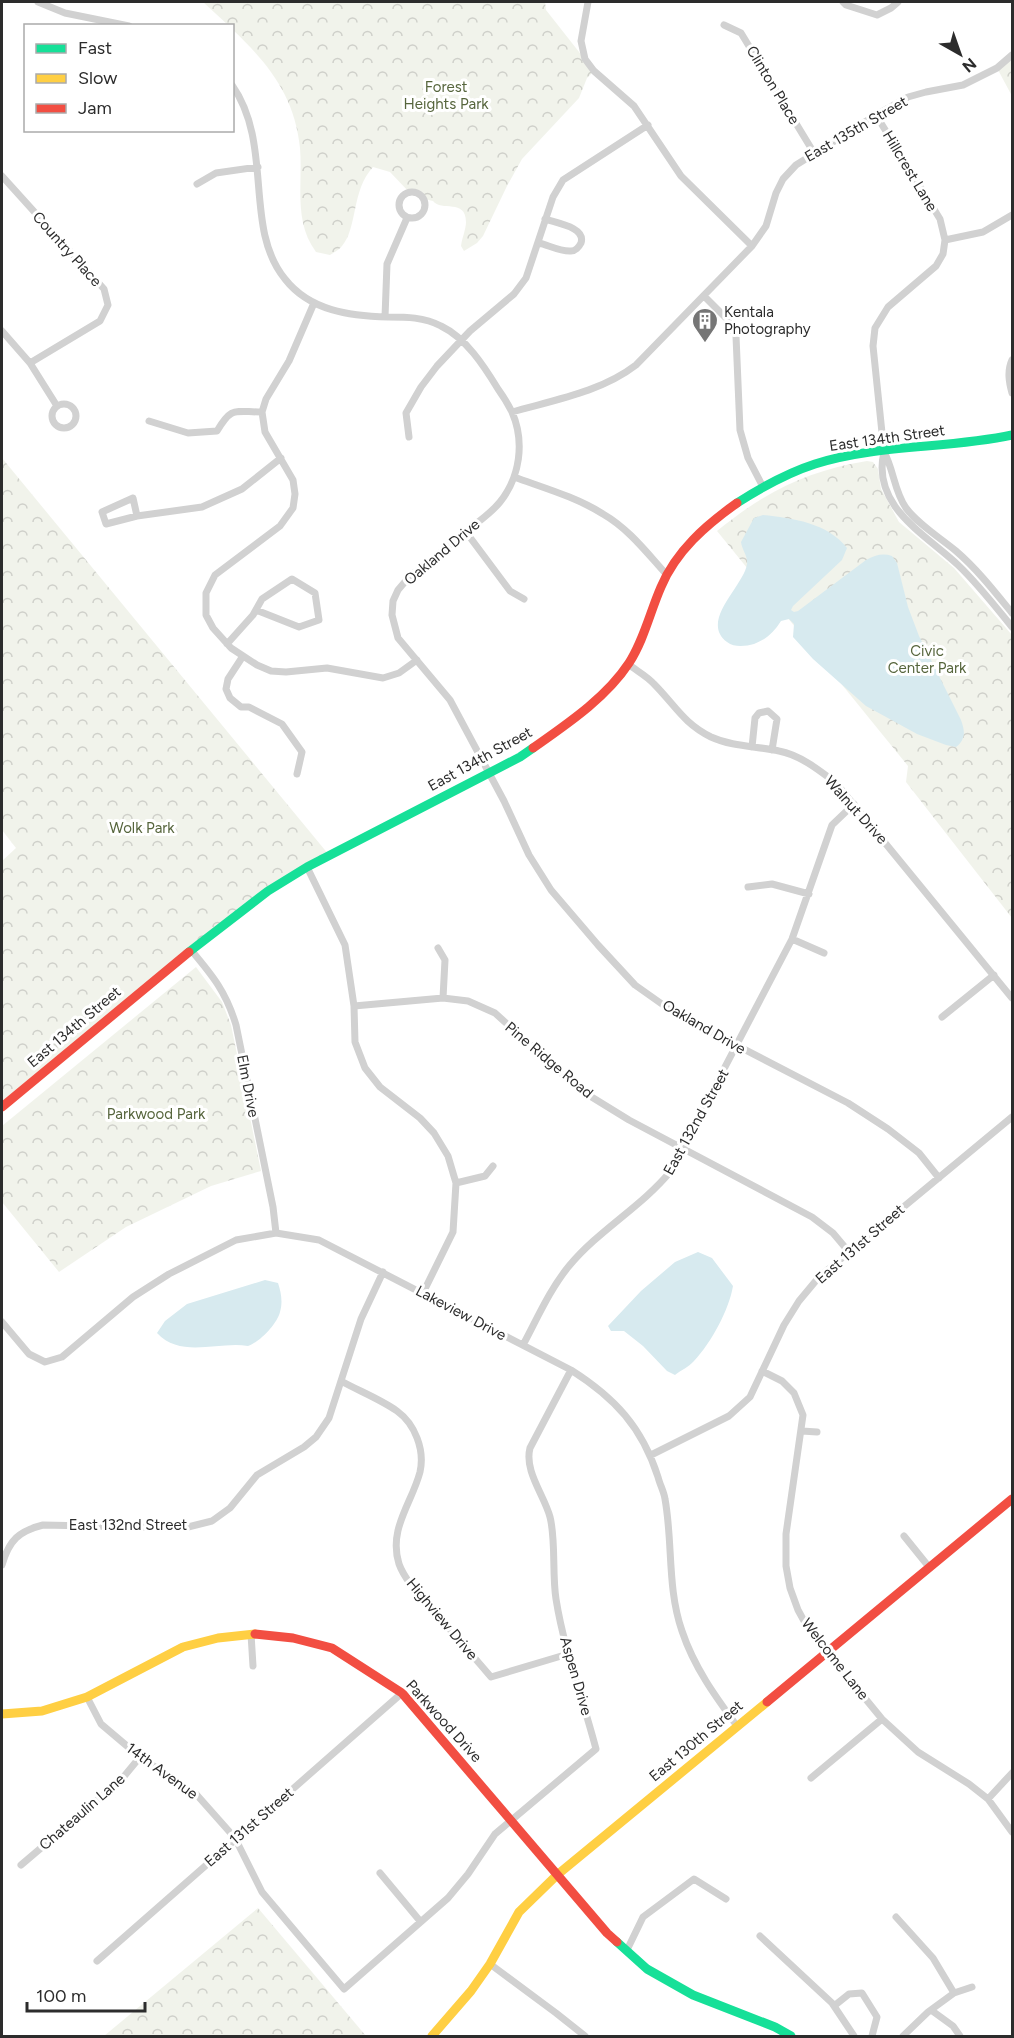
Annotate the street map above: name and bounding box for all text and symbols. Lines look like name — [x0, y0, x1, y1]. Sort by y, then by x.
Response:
legend — [24, 24, 234, 132]
north arrow — [930, 24, 990, 84]
text: Fast — [78, 37, 112, 59]
street label: Clinton Place — [743, 43, 803, 127]
text: N — [958, 54, 980, 76]
text: Slow — [78, 67, 117, 89]
park label: Forest Heights Park — [403, 78, 489, 113]
street label: East 135th Street — [801, 92, 911, 166]
text: Jam — [78, 97, 112, 119]
street label: Hillcrest Lane — [879, 127, 941, 215]
street label: Country Place — [29, 208, 105, 290]
place label: Kentala Photography — [724, 303, 811, 338]
building icon: Kentala Photography — [690, 306, 720, 344]
street label: East 134th Street — [828, 421, 946, 455]
street label: Oakland Drive — [401, 515, 483, 589]
park label: Civic Center Park — [888, 642, 967, 677]
street label: East 134th Street — [425, 723, 536, 795]
street label: Walnut Drive — [821, 772, 891, 848]
park label: Wolk Park — [109, 819, 175, 837]
street label: East 134th Street — [24, 983, 125, 1071]
street label: Oakland Drive — [659, 996, 749, 1058]
street label: Pine Ridge Road — [501, 1018, 597, 1102]
street label: Elm Drive — [233, 1053, 263, 1119]
street label: East 132nd Street — [659, 1066, 733, 1178]
park label: Parkwood Park — [107, 1105, 206, 1123]
street label: East 131st Street — [812, 1200, 908, 1287]
street label: Lakeview Drive — [413, 1282, 509, 1344]
street label: East 132nd Street — [69, 1516, 188, 1534]
street label: Highview Drive — [403, 1574, 481, 1664]
street label: Welcome Lane — [797, 1615, 873, 1703]
street label: Aspen Drive — [556, 1635, 596, 1717]
street label: Parkwood Drive — [402, 1676, 486, 1766]
street label: East 130th Street — [646, 1696, 747, 1785]
street label: 14th Avenue — [123, 1739, 201, 1803]
street label: Chateaulin Lane — [36, 1770, 128, 1854]
street label: East 131st Street — [201, 1783, 297, 1870]
scale bar — [27, 1975, 146, 2013]
text: 100 m — [36, 1985, 86, 2007]

